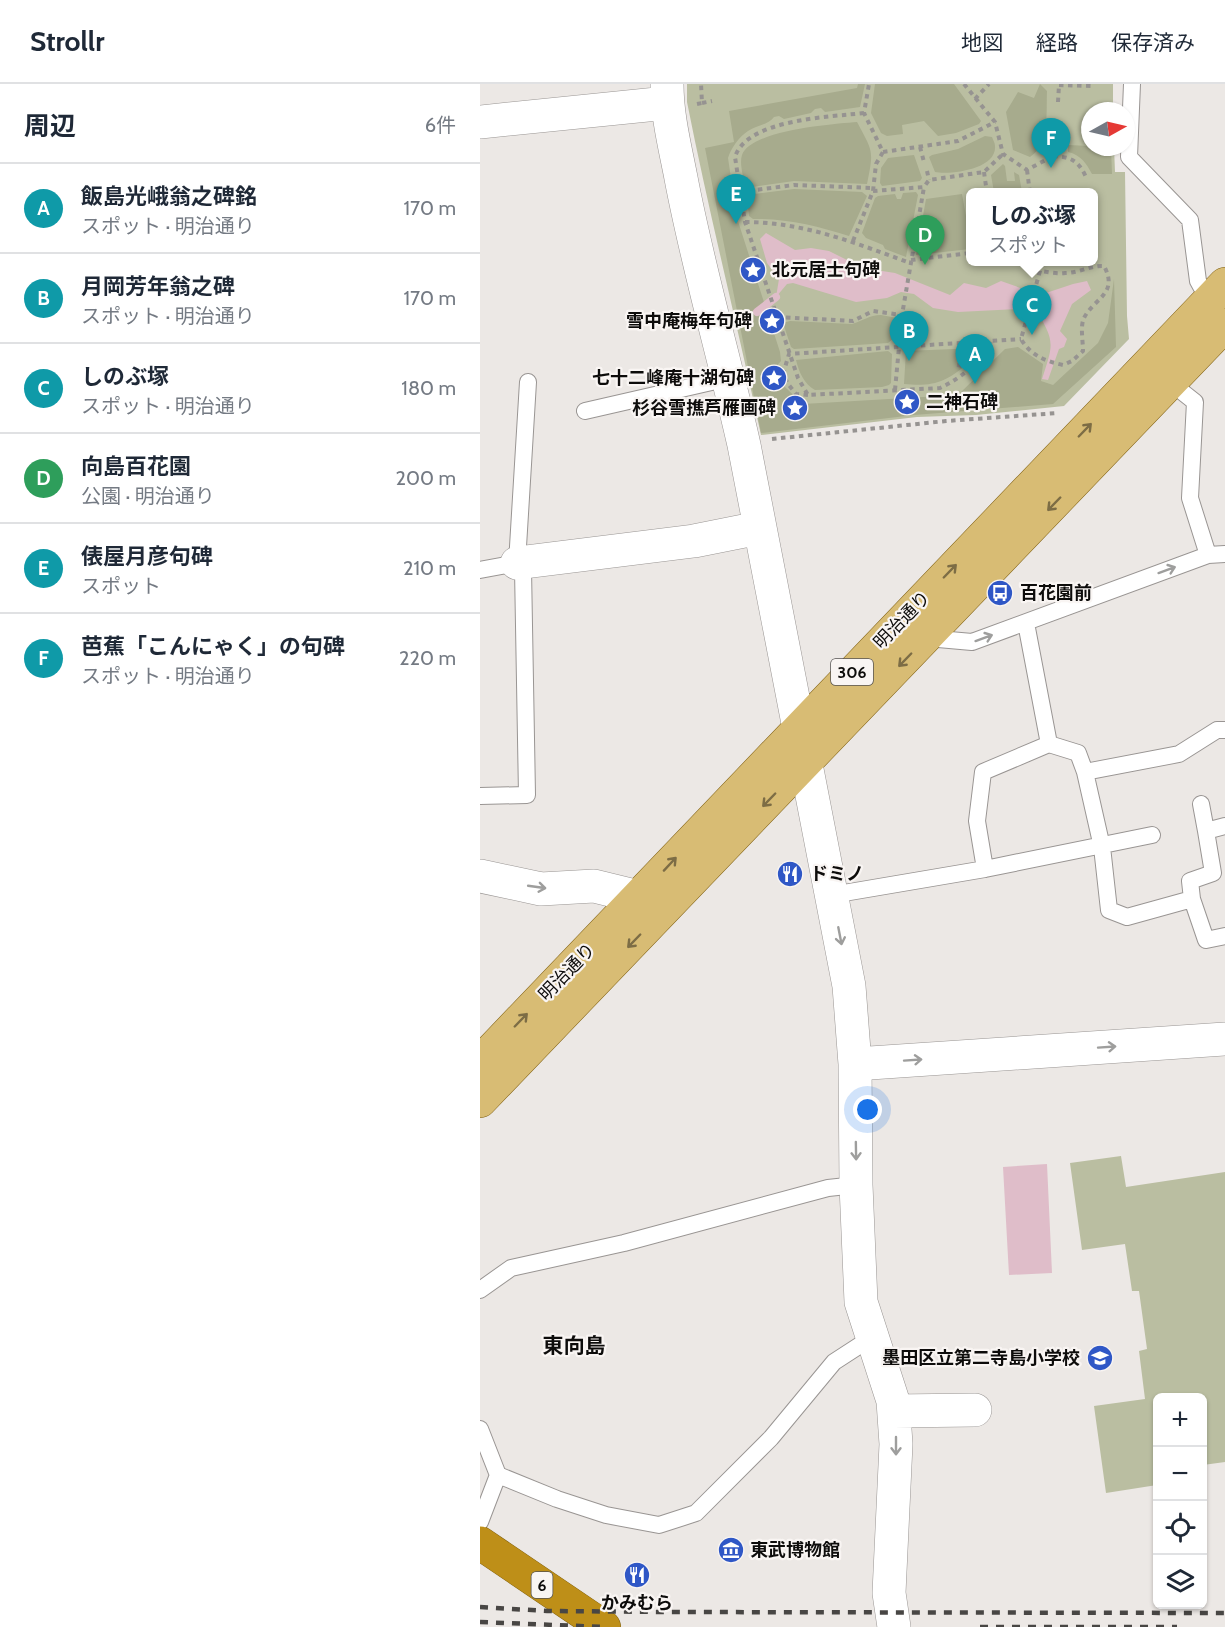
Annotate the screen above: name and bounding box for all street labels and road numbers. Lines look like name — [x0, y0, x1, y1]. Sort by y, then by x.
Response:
street label: 明治通り — [869, 586, 935, 654]
road number: 306 — [831, 659, 873, 685]
street label: 明治通り — [534, 938, 600, 1006]
road number: 6 — [532, 1572, 552, 1598]

